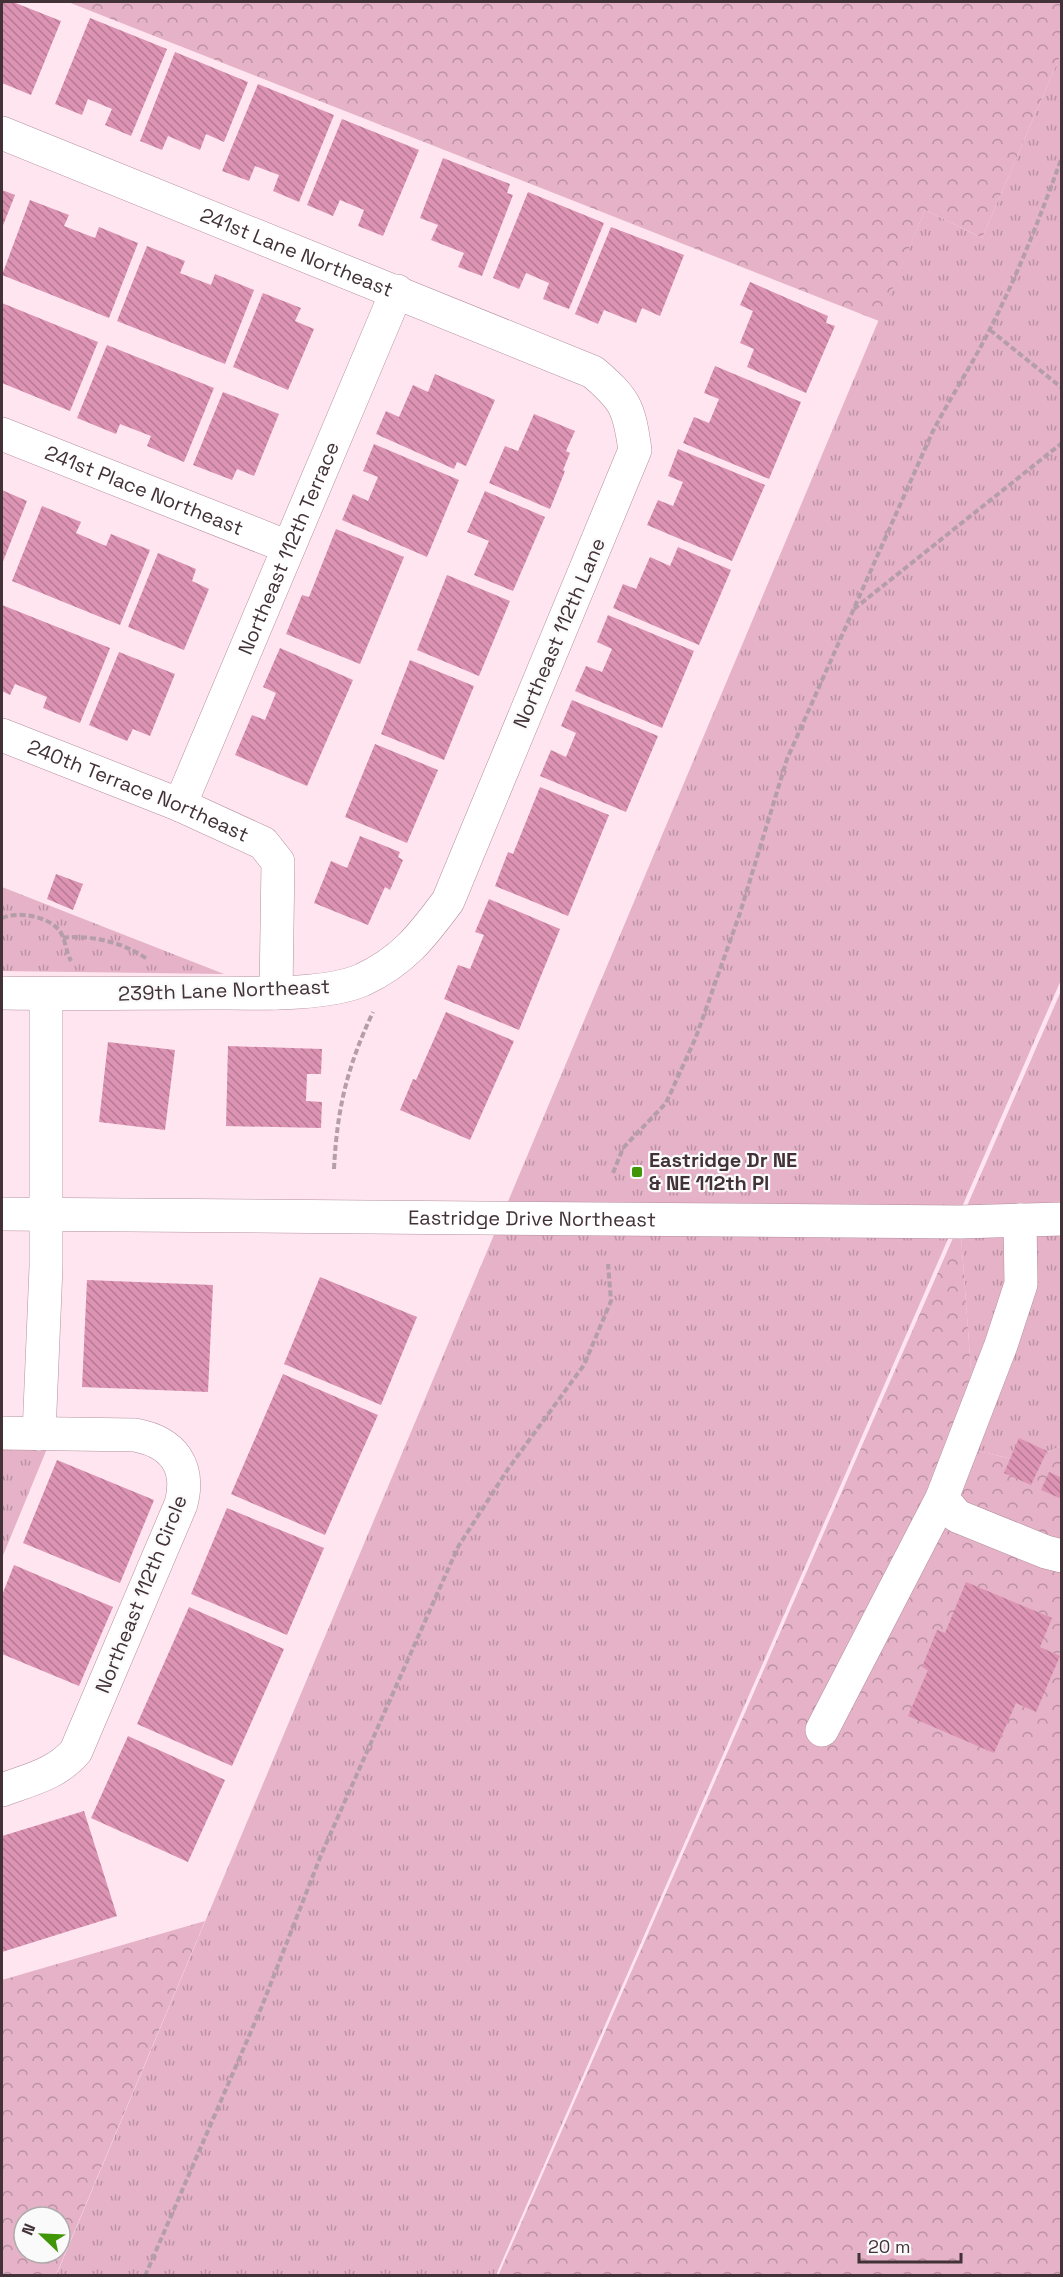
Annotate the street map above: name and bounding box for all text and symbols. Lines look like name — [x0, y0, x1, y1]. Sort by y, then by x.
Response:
street label: 241st Lane Northeast — [197, 202, 397, 303]
street label: Northeast 112th Terrace — [232, 437, 345, 658]
street label: 241st Place Northeast — [41, 439, 247, 541]
street label: Northeast 112th Lane — [507, 534, 611, 732]
street label: 240th Terrace Northeast — [24, 733, 253, 848]
street label: 239th Lane Northeast — [118, 973, 330, 1007]
place label: Eastridge Dr NE & NE 112th Pl — [649, 1147, 797, 1196]
marker: Eastridge Dr NE & NE 112th Pl — [630, 1165, 644, 1179]
street label: Eastridge Drive Northeast — [408, 1204, 656, 1232]
street label: Northeast 112th Circle — [89, 1491, 193, 1697]
north arrow — [12, 2205, 72, 2265]
text: N — [17, 2220, 40, 2238]
scale bar — [859, 2226, 961, 2264]
text: 20 m — [868, 2235, 911, 2258]

